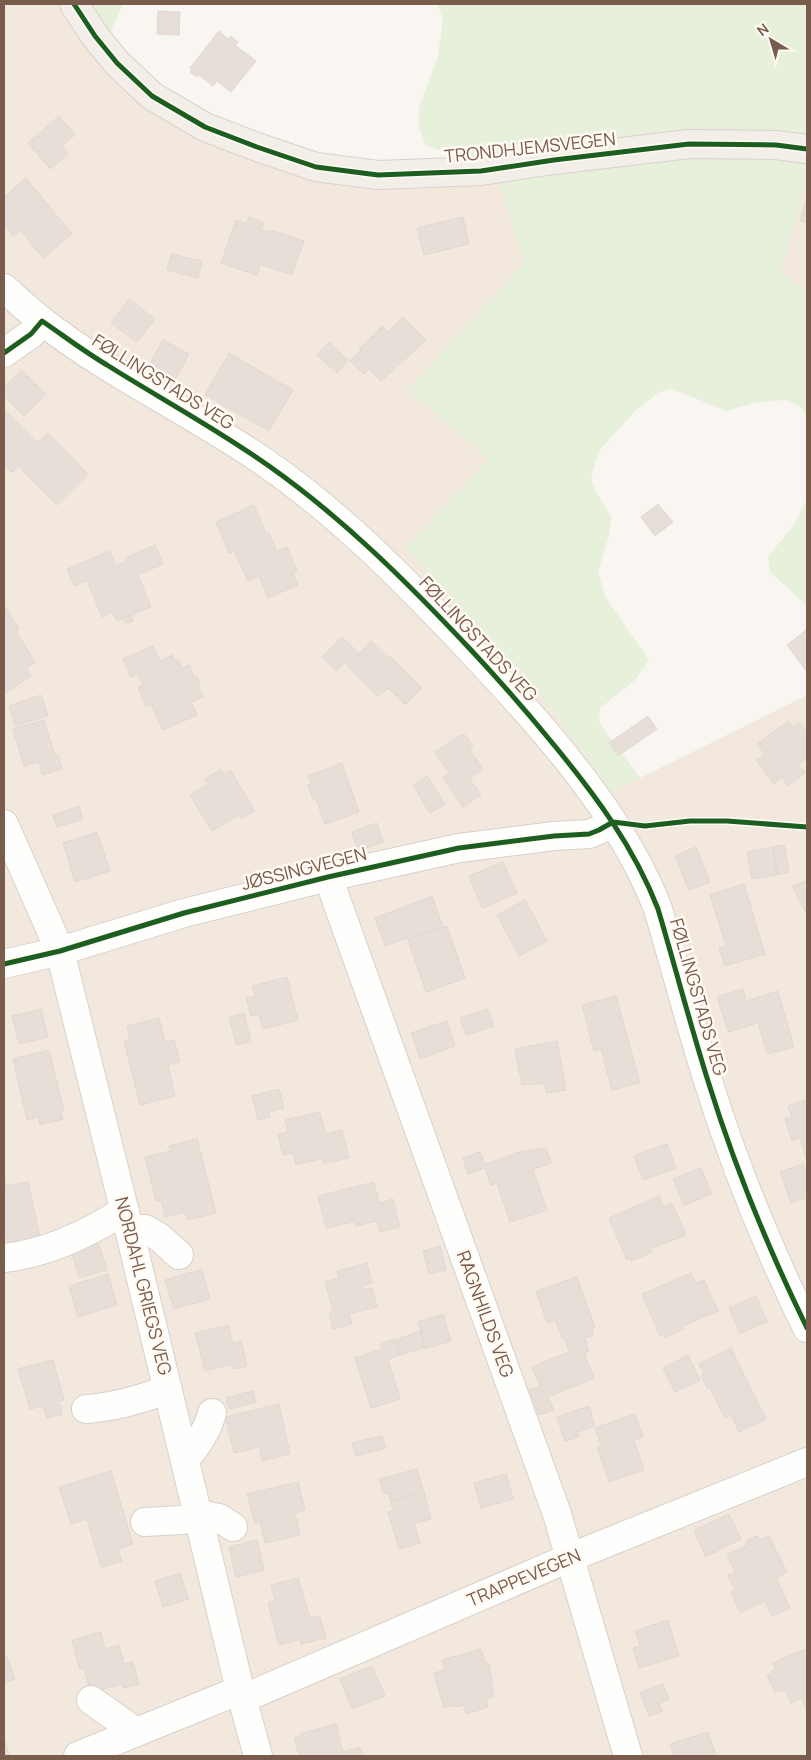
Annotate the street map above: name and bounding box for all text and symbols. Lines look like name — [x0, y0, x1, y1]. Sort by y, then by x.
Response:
north arrow — [746, 15, 796, 65]
text: N — [753, 19, 773, 40]
street label: TRONDHJEMSVEGEN — [443, 126, 617, 168]
street label: FØLLINGSTADS VEG — [88, 328, 239, 435]
street label: FØLLINGSTADS VEG — [415, 571, 543, 706]
street label: JØSSINGVEGEN — [239, 841, 369, 895]
street label: FØLLINGSTADS VEG — [665, 915, 733, 1078]
street label: NORDAHL GRIEGS VEG — [110, 1194, 178, 1378]
street label: RAGNHILDS VEG — [452, 1247, 520, 1381]
street label: TRAPPEVEGEN — [463, 1542, 584, 1612]

